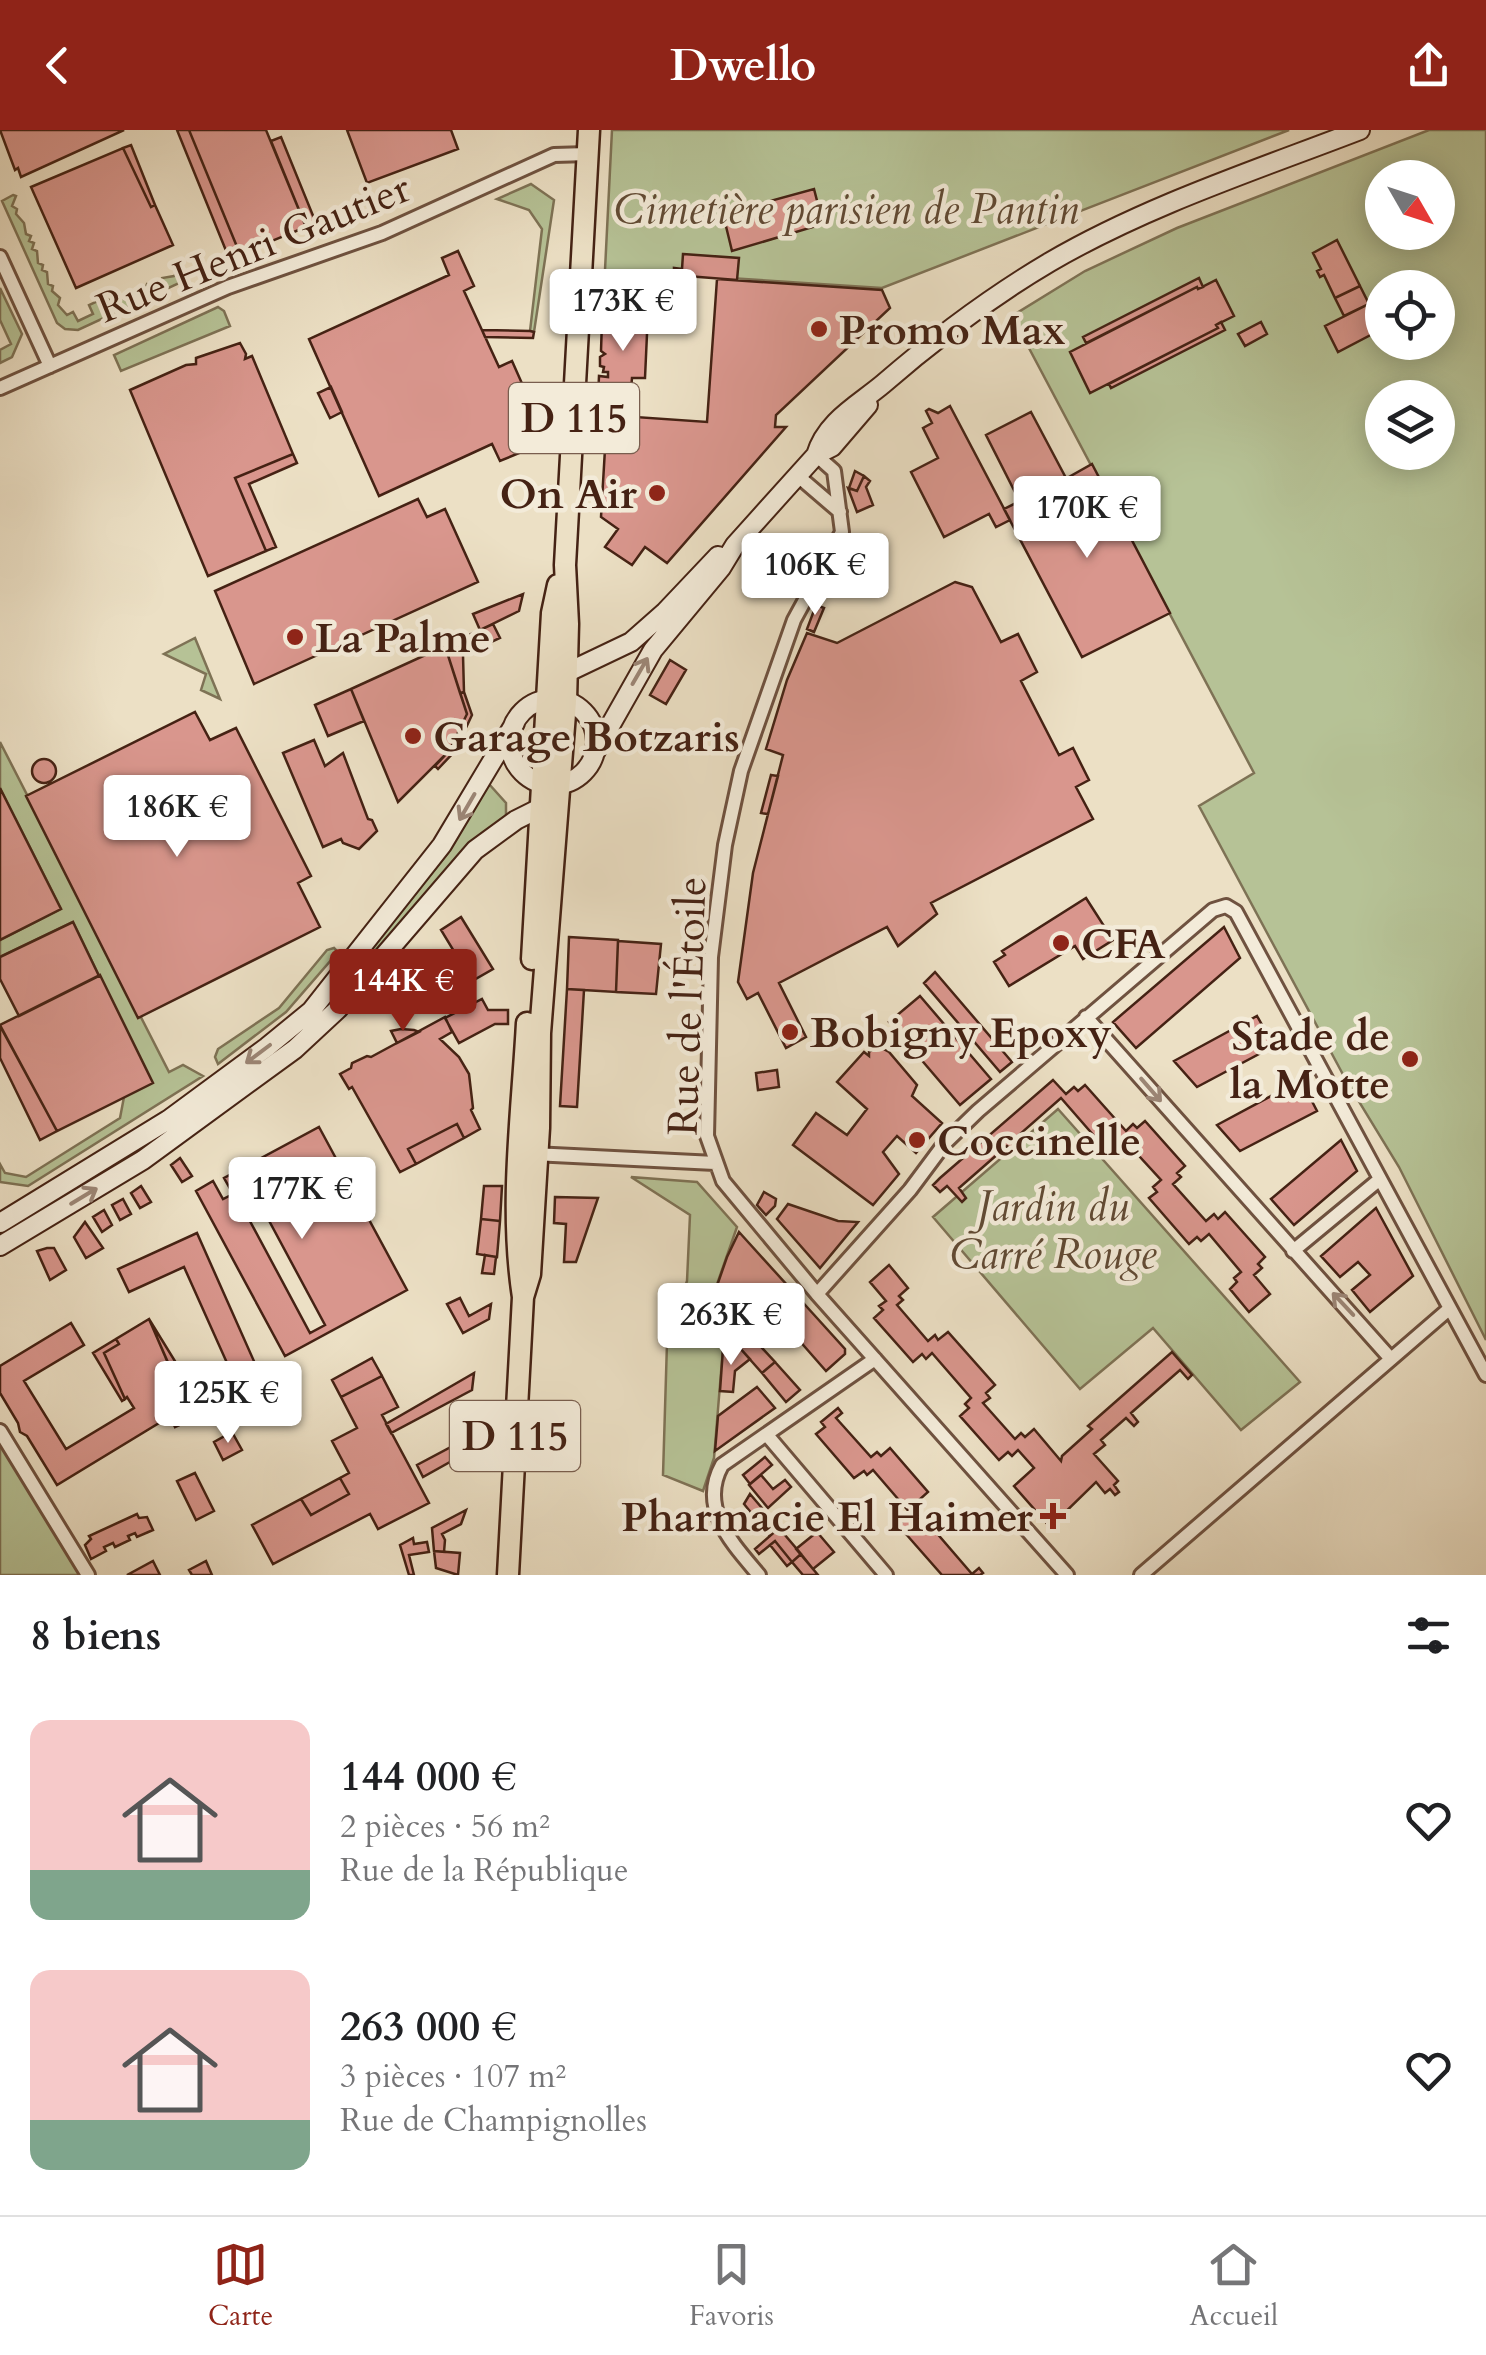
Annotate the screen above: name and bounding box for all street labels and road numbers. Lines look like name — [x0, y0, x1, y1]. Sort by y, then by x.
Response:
street label: Rue Henri Gautier — [89, 159, 419, 337]
road number: D 115 — [509, 383, 639, 453]
street label: Rue de l'Étoile — [654, 876, 720, 1136]
road number: D 115 — [450, 1401, 580, 1471]

